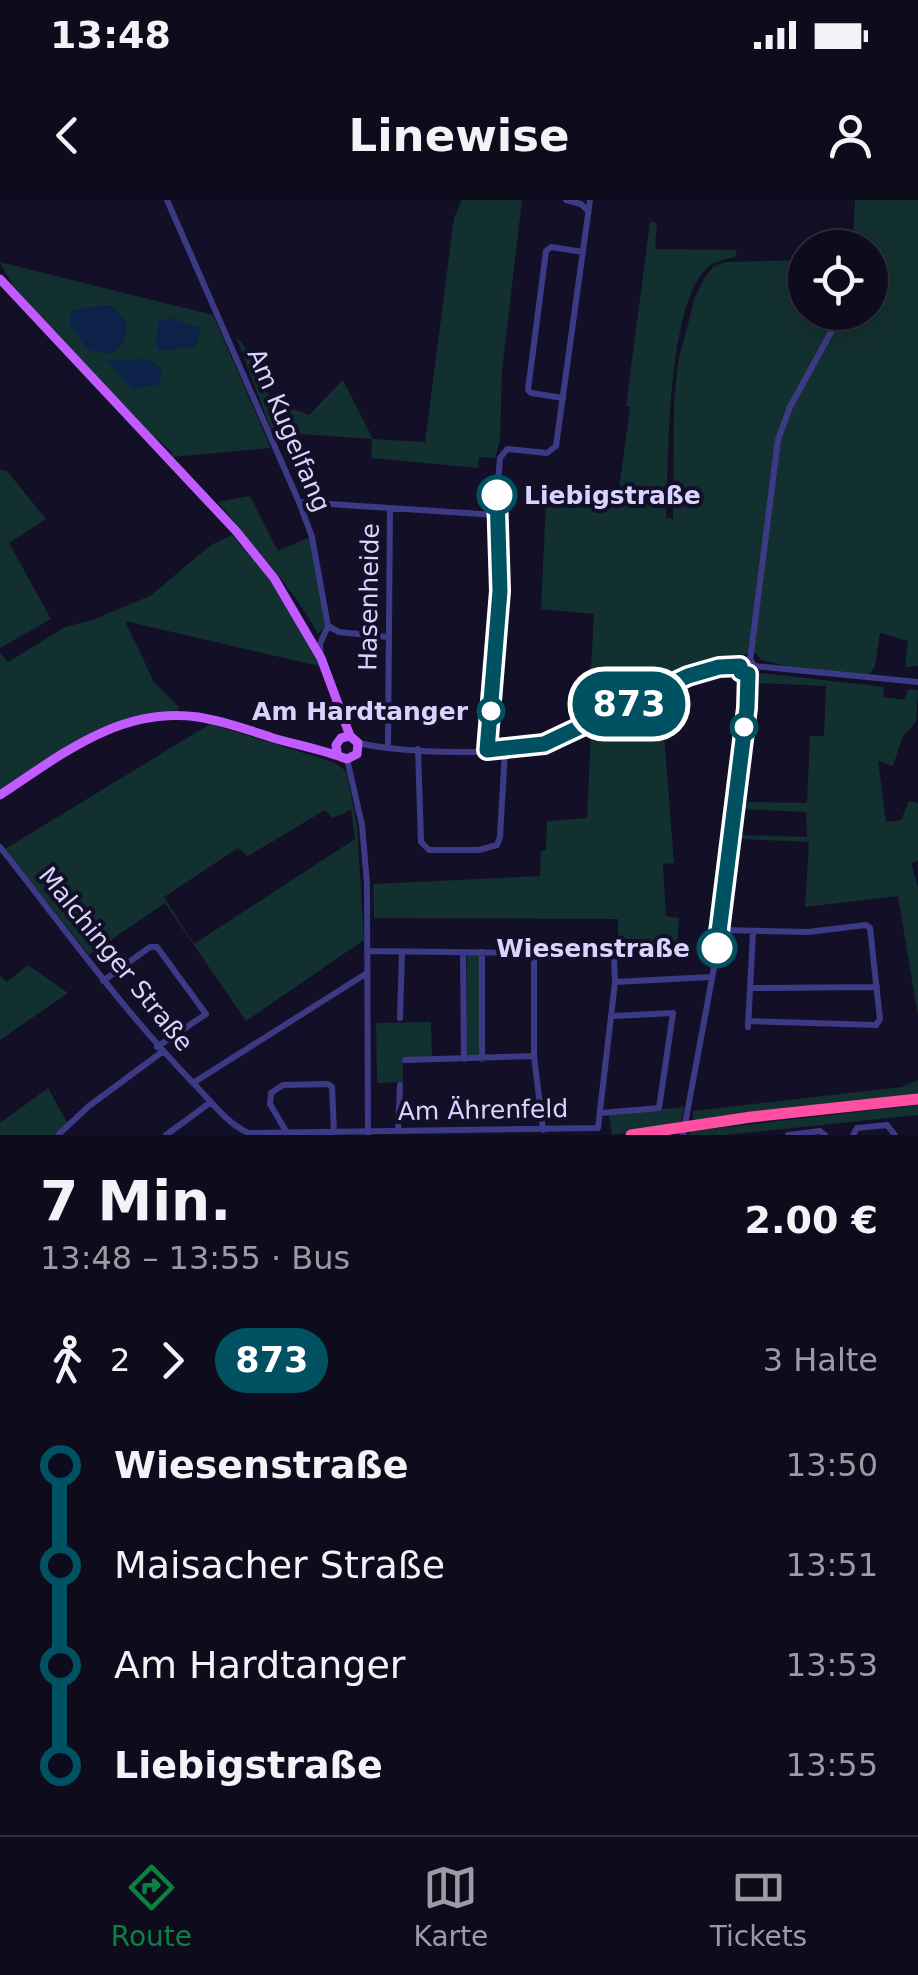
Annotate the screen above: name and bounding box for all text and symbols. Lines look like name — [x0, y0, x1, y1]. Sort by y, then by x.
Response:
text: 13:48 — [50, 13, 171, 57]
icon: back — [40, 108, 95, 163]
icon: person — [823, 108, 878, 163]
text: Linewise — [349, 109, 569, 162]
map controls — [788, 230, 888, 330]
button: locate — [788, 230, 888, 330]
street label: Am Kugelfang — [242, 344, 336, 516]
marker: Liebigstraße — [478, 476, 516, 514]
place label: Liebigstraße — [524, 481, 701, 510]
street label: Hasenheide — [353, 523, 385, 671]
line badge: 873 — [572, 672, 686, 736]
text: 873 — [592, 684, 666, 724]
place label: Am Hardtanger — [252, 697, 469, 726]
marker: Am Hardtanger — [478, 698, 504, 724]
unlabelled marker — [731, 714, 757, 740]
street label: Malchinger Straße — [33, 861, 199, 1057]
marker: Wiesenstraße — [698, 929, 736, 967]
place label: Wiesenstraße — [496, 934, 690, 963]
street label: Am Ährenfeld — [398, 1094, 568, 1126]
text: 7 Min. — [40, 1169, 231, 1233]
text: 2.00 € — [745, 1198, 878, 1242]
text: 13:48 – 13:55 · Bus — [40, 1239, 350, 1277]
icon: walk — [40, 1333, 95, 1388]
icon: forward — [145, 1333, 200, 1388]
text: 873 — [235, 1340, 308, 1380]
text: 2 — [110, 1341, 130, 1379]
text: 3 Halte — [763, 1341, 878, 1379]
text: Wiesenstraße — [114, 1443, 408, 1487]
text: 13:50 — [786, 1446, 878, 1484]
text: Maisacher Straße — [114, 1543, 445, 1587]
text: 13:51 — [786, 1546, 878, 1584]
text: Am Hardtanger — [114, 1643, 405, 1687]
text: 13:53 — [786, 1646, 878, 1684]
text: Liebigstraße — [114, 1743, 383, 1787]
text: 13:55 — [786, 1746, 878, 1784]
tab: Route — [111, 1860, 192, 1953]
tab: Karte — [414, 1860, 488, 1953]
tab: Tickets — [710, 1860, 807, 1953]

